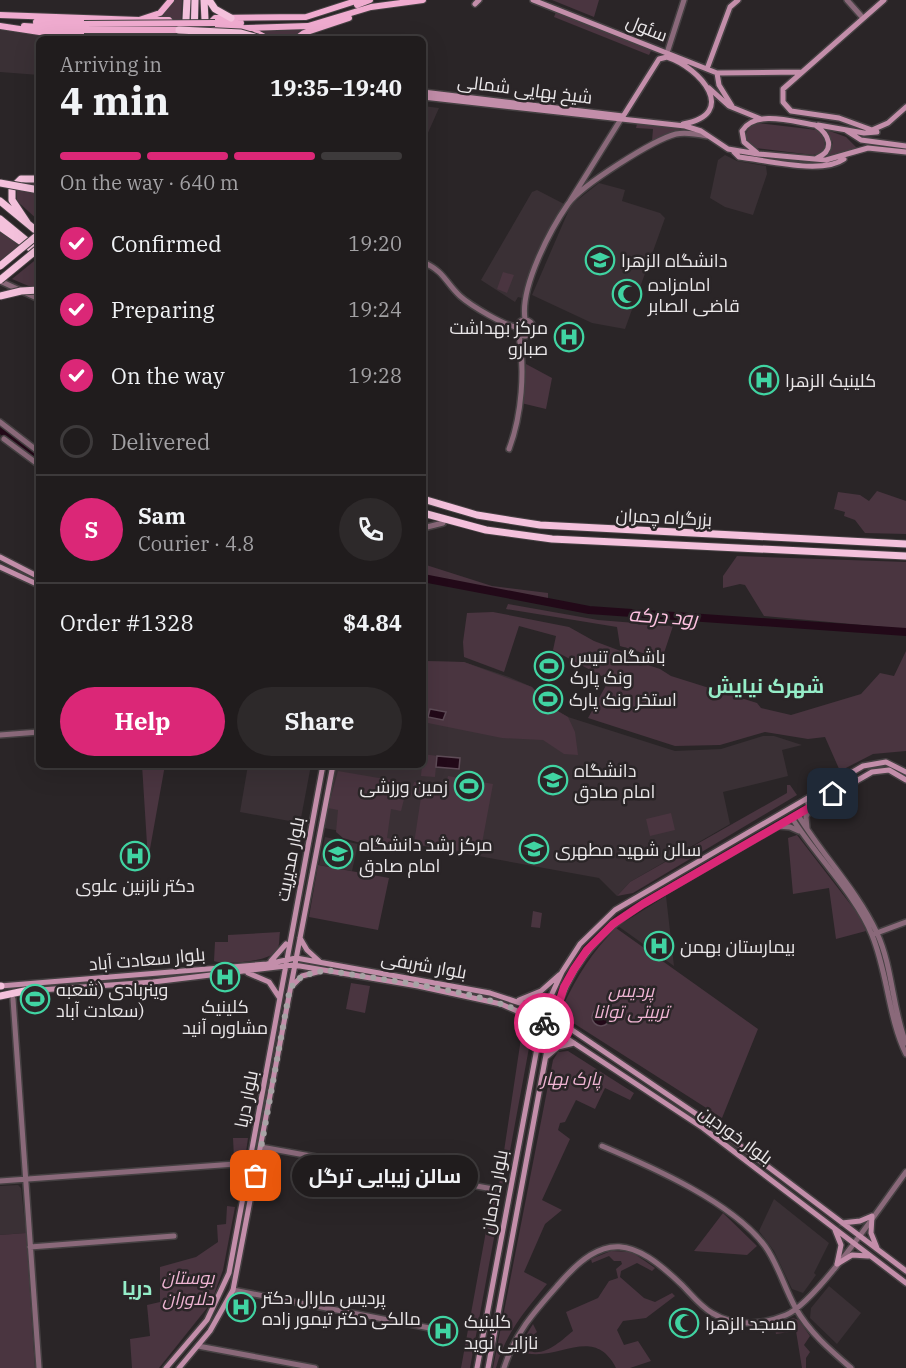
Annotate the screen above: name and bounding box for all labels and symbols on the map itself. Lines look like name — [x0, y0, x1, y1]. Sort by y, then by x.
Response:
street label: سئول — [623, 9, 671, 47]
street label: شیخ بهایی شمالی — [456, 69, 594, 110]
school or university icon: دانشگاه الزهرا — [584, 244, 616, 276]
place label: دانشگاه الزهرا — [621, 249, 727, 272]
place label: امامزاده قاضی الصابر — [647, 273, 740, 317]
mosque icon: امامزاده قاضی الصابر — [611, 278, 643, 310]
place label: مرکز بهداشت صبارو — [449, 316, 548, 360]
hospital icon: مرکز بهداشت صبارو — [553, 321, 585, 353]
hospital icon: کلینیک الزهرا — [748, 364, 780, 396]
place label: کلینیک الزهرا — [785, 369, 876, 392]
street label: بزرگراه چمران — [615, 503, 713, 532]
water label: رود درکه — [628, 600, 700, 632]
place label: باشگاه تنیس ونک پارک — [570, 645, 666, 690]
sports icon: باشگاه تنیس ونک پارک — [533, 650, 565, 682]
district label: شهرک نیایش — [708, 672, 824, 699]
sports icon: استخر ونک پارک — [532, 683, 564, 715]
place label: استخر ونک پارک — [569, 688, 677, 712]
place label: دانشگاه امام صادق — [574, 759, 655, 804]
school or university icon: دانشگاه امام صادق — [537, 764, 569, 796]
pin — [807, 768, 858, 819]
sports icon: زمین ورزشی — [453, 770, 485, 802]
place label: زمین ورزشی — [360, 775, 448, 798]
street label: بلوار مدیریت — [271, 815, 309, 903]
place label: مرکز رشد دانشگاه امام صادق — [359, 833, 493, 878]
school or university icon: سالن شهید مطهری — [518, 833, 550, 865]
school or university icon: مرکز رشد دانشگاه امام صادق — [322, 838, 354, 870]
place label: سالن شهید مطهری — [555, 838, 701, 861]
hospital icon: دکتر نازنین علوی — [119, 840, 151, 872]
place label: دکتر نازنین علوی — [75, 874, 195, 897]
hospital icon: بیمارستان بهمن — [643, 930, 675, 962]
place label: بیمارستان بهمن — [680, 935, 795, 958]
street label: بلوار سعادت آباد — [88, 942, 206, 976]
street label: بلوار شریفی — [379, 946, 469, 984]
hospital icon: کلینیک مشاوره آنید — [209, 961, 241, 993]
place label: وینربادی (شعبه سعادت آباد) — [56, 978, 168, 1022]
park label: پردیس تربیتی توانا — [593, 979, 672, 1023]
sports icon: وینربادی (شعبه سعادت آباد) — [19, 983, 51, 1015]
courier — [514, 993, 574, 1053]
place label: کلینیک مشاوره آنید — [182, 995, 268, 1039]
park label: پارک بهار — [539, 1067, 602, 1091]
street label: بلوار دریا — [229, 1068, 263, 1130]
street label: بلوار خوردین — [695, 1101, 777, 1169]
street label: بلوار دادمان — [475, 1148, 513, 1236]
pin — [230, 1150, 281, 1201]
callout: سالن زیبایی ترگل — [292, 1155, 478, 1197]
park label: بوستان دلاوران — [162, 1266, 216, 1310]
district label: دریا — [122, 1274, 152, 1301]
place label: پردیس مارال دکتر مالکی دکتر تیمور زاده — [261, 1286, 421, 1330]
hospital icon: پردیس مارال دکتر مالکی دکتر تیمور زاده — [225, 1291, 257, 1323]
mosque icon: مسجد الزهرا — [668, 1307, 700, 1339]
place label: کلینیک نازایی نوید — [464, 1310, 538, 1354]
place label: مسجد الزهرا — [705, 1312, 796, 1335]
hospital icon: کلینیک نازایی نوید — [427, 1315, 459, 1347]

